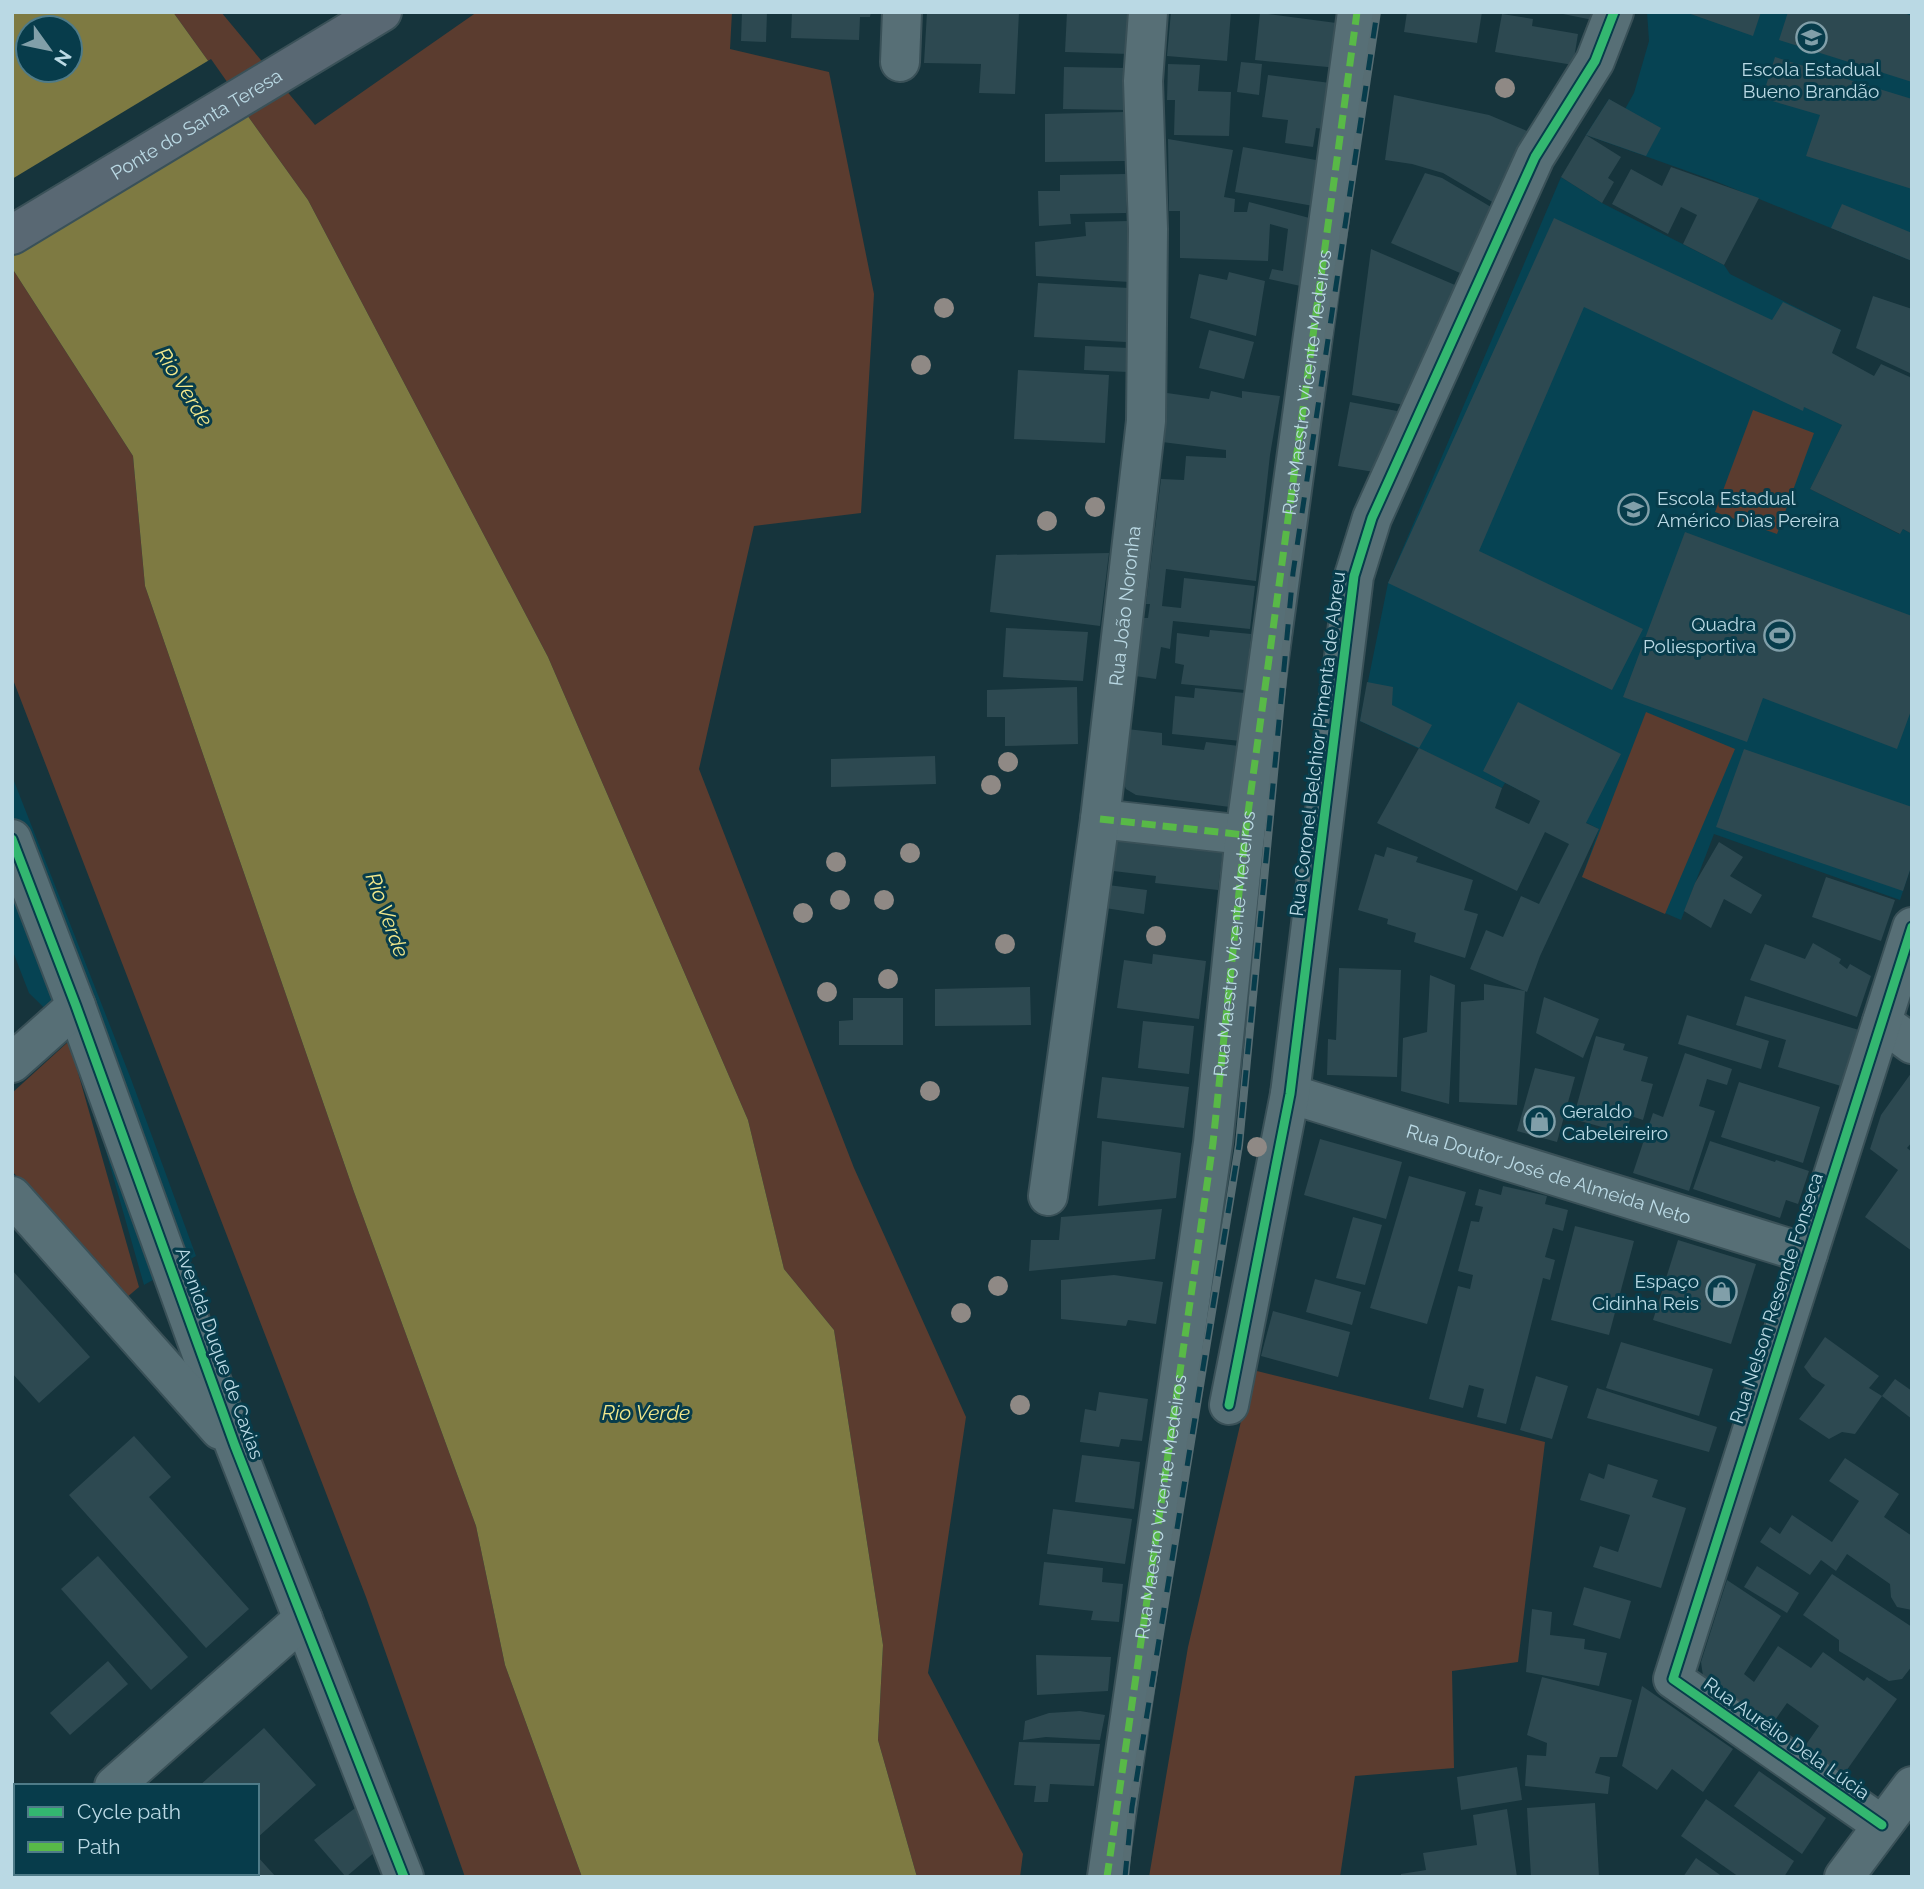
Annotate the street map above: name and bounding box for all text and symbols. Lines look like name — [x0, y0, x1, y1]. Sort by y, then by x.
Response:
north arrow — [14, 14, 84, 84]
school or university icon: Escola Estadual Bueno Brandão — [1794, 21, 1828, 55]
text: N — [50, 46, 76, 70]
place label: Escola Estadual Bueno Brandão — [1742, 58, 1881, 102]
street label: Ponte do Santa Teresa — [107, 64, 286, 184]
street label: Rua Maestro Vicente Medeiros — [1278, 248, 1336, 517]
water label: Rio Verde — [150, 343, 218, 431]
place label: Escola Estadual Américo Dias Pereira — [1657, 487, 1839, 531]
school or university icon: Escola Estadual Américo Dias Pereira — [1617, 492, 1651, 526]
street label: Rua João Noronha — [1104, 525, 1145, 687]
street label: Rua Coronel Belchior Pimenta de Abreu — [1285, 570, 1349, 918]
place label: Quadra Poliesportiva — [1643, 613, 1756, 657]
sports icon: Quadra Poliesportiva — [1762, 618, 1796, 652]
street label: Rua Maestro Vicente Medeiros — [1209, 809, 1259, 1078]
water label: Rio Verde — [361, 869, 414, 961]
place label: Geraldo Cabeleireiro — [1562, 1100, 1668, 1144]
shop icon: Geraldo Cabeleireiro — [1522, 1105, 1556, 1139]
street label: Rua Doutor José de Almeida Neto — [1404, 1120, 1694, 1228]
street label: Rua Nelson Resende Fonseca — [1725, 1170, 1827, 1426]
street label: Avenida Duque de Caxias — [171, 1244, 269, 1462]
place label: Espaço Cidinha Reis — [1592, 1270, 1699, 1314]
shop icon: Espaço Cidinha Reis — [1705, 1275, 1739, 1309]
street label: Rua Maestro Vicente Medeiros — [1130, 1373, 1190, 1641]
water label: Rio Verde — [602, 1400, 690, 1425]
street label: Rua Aurélio Dela Lúcia — [1700, 1672, 1874, 1804]
legend — [14, 1784, 259, 1875]
text: Cycle path — [77, 1799, 181, 1824]
text: Path — [77, 1834, 121, 1859]

